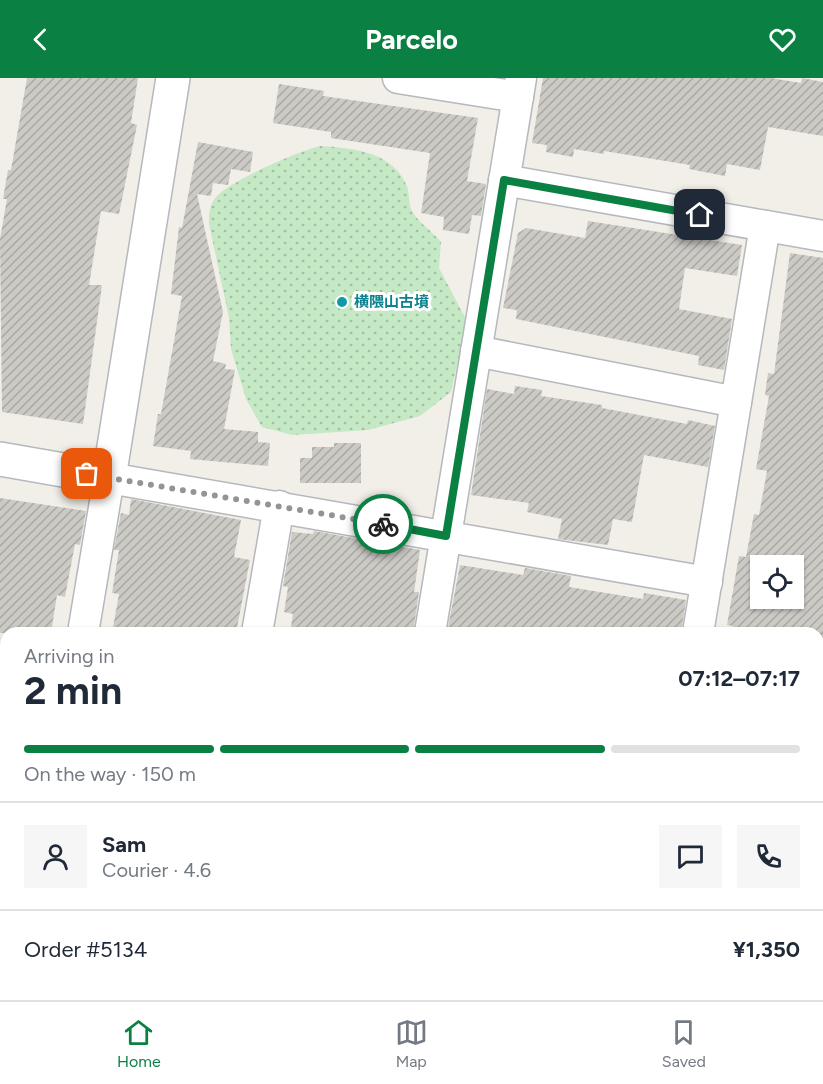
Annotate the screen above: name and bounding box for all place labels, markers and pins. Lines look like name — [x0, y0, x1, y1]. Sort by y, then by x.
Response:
pin — [674, 189, 725, 240]
place label: 横隈山古墳 — [354, 293, 429, 311]
marker: 横隈山古墳 — [335, 295, 349, 309]
pin — [61, 448, 112, 499]

